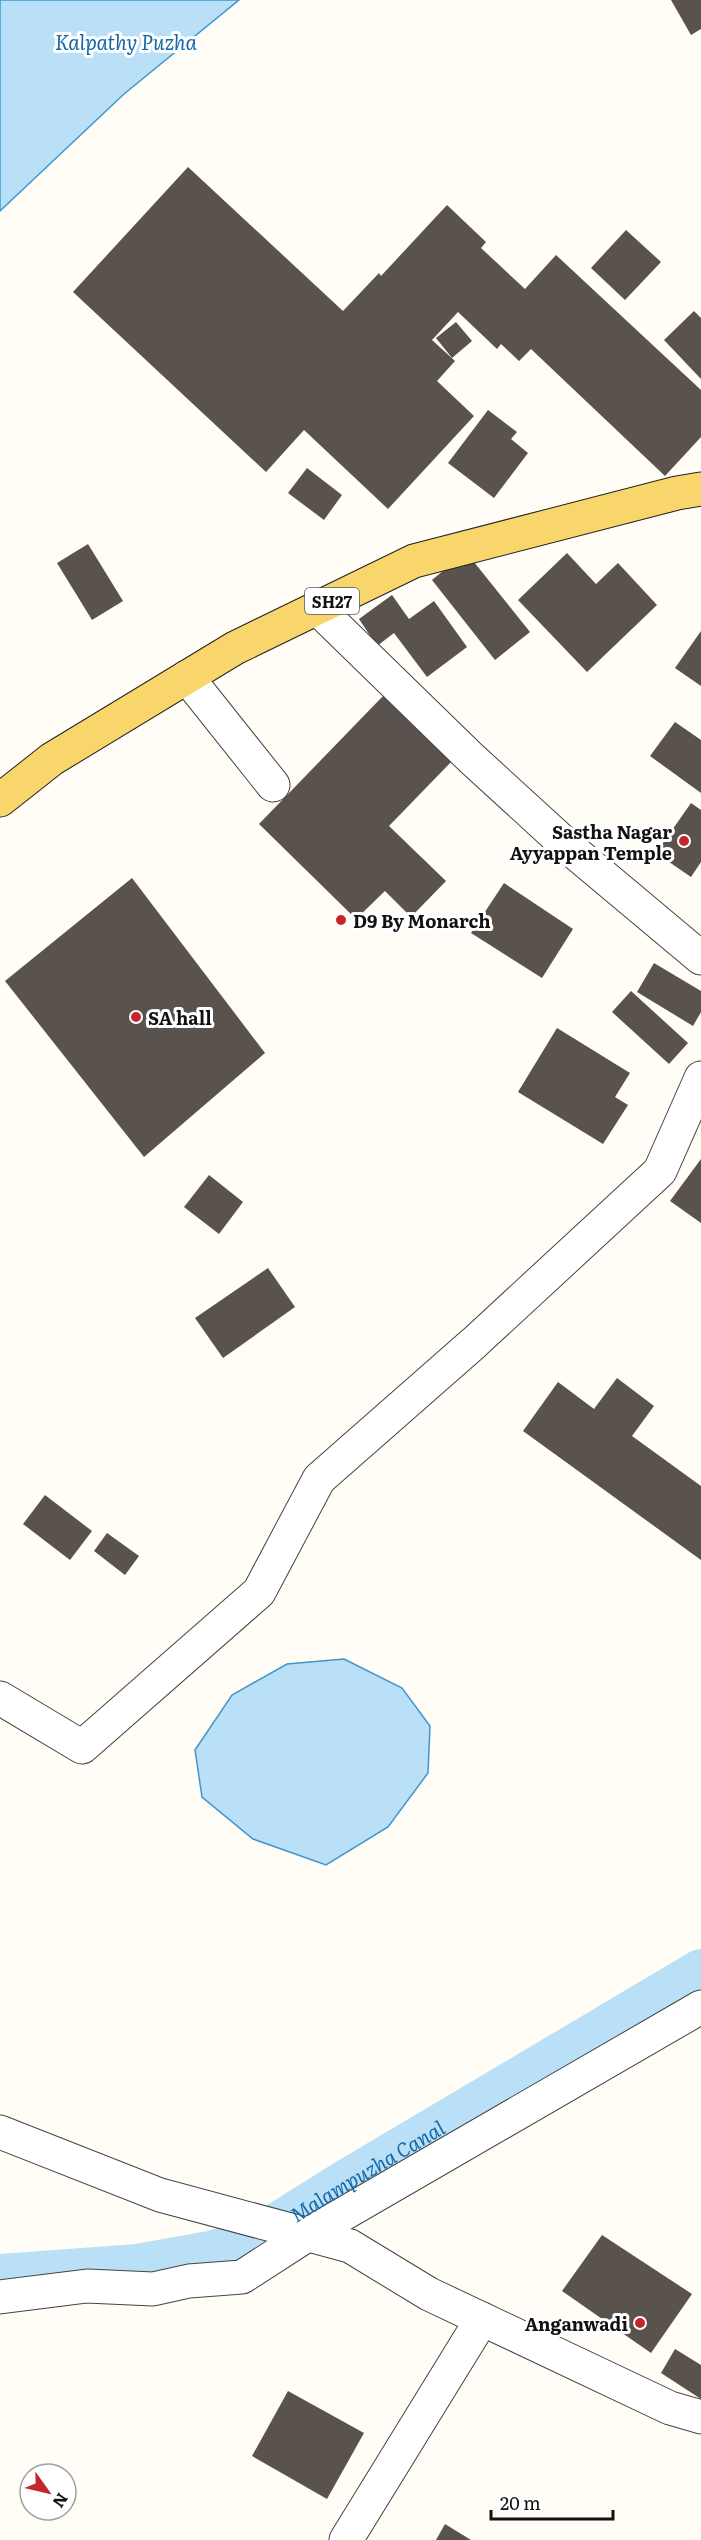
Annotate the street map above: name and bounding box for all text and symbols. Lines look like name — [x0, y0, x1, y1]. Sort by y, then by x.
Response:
water label: Kalpathy Puzha — [55, 26, 198, 56]
road number: SH27 — [305, 588, 359, 614]
place label: Sastha Nagar Ayyappan Temple — [510, 818, 672, 866]
marker: Sastha Nagar Ayyappan Temple — [677, 834, 691, 848]
place label: D9 By Monarch — [353, 907, 491, 934]
marker: D9 By Monarch — [334, 913, 348, 927]
place label: SA hall — [148, 1004, 212, 1031]
marker: SA hall — [129, 1010, 143, 1024]
water label: Malampuzha Canal — [284, 2112, 450, 2228]
place label: Anganwadi — [525, 2310, 628, 2337]
marker: Anganwadi — [633, 2316, 647, 2330]
north arrow — [18, 2462, 78, 2522]
scale bar — [491, 2483, 612, 2521]
text: N — [48, 2489, 75, 2513]
text: 20 m — [500, 2489, 541, 2516]

